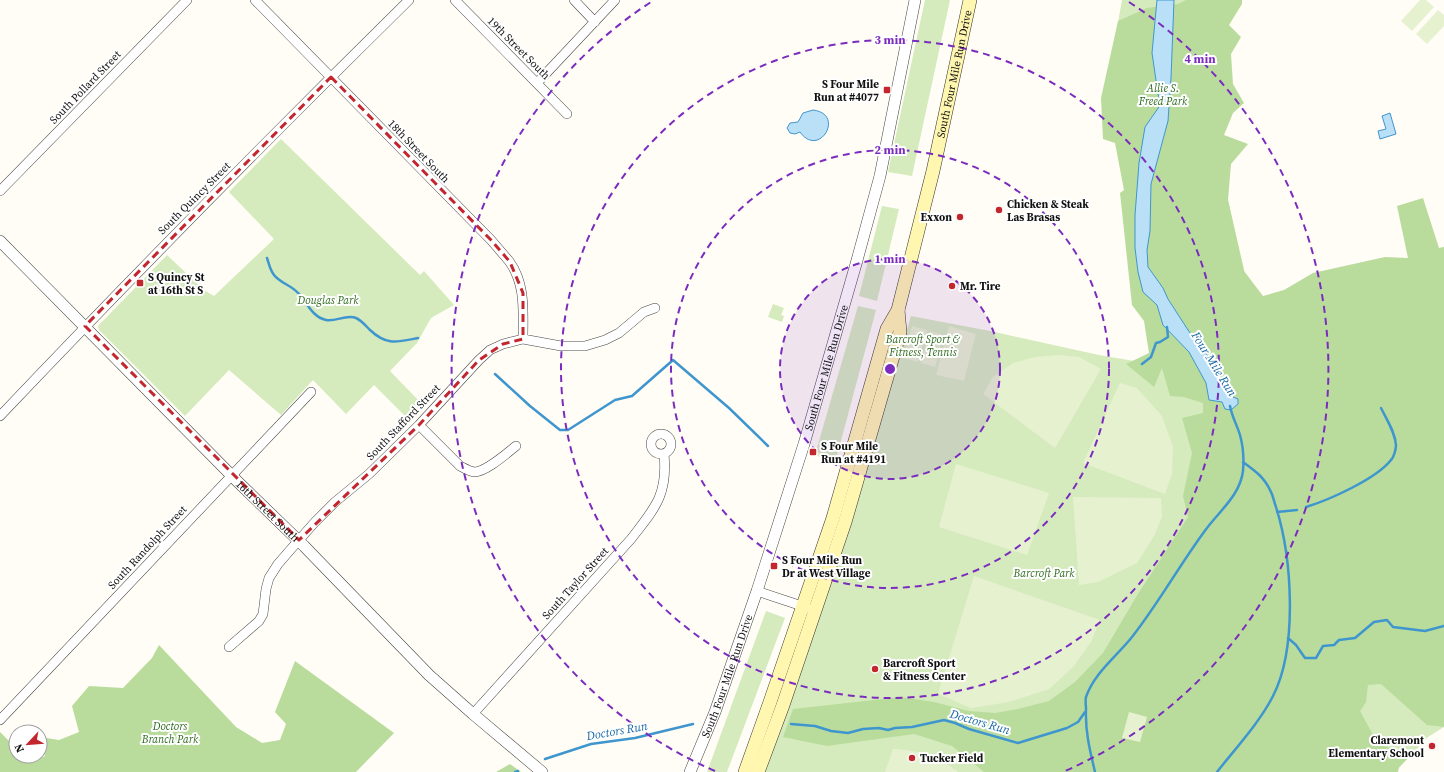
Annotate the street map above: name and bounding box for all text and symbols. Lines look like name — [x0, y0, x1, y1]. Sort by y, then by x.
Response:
street label: South Four Mile Run Drive — [933, 8, 976, 139]
street label: 19th Street South — [484, 14, 554, 83]
text: 3 min — [874, 32, 906, 48]
street label: South Pollard Street — [46, 47, 125, 127]
text: 4 min — [1184, 51, 1216, 67]
place label: S Four Mile Run at #4077 — [814, 77, 879, 105]
park label: Allie S. Freed Park — [1138, 81, 1188, 109]
marker: S Four Mile Run at #4077 — [882, 85, 892, 95]
street label: 18th Street South — [384, 116, 453, 187]
text: 2 min — [874, 142, 906, 158]
street label: South Quincy Street — [155, 159, 234, 238]
place label: Chicken & Steak Las Brasas — [1007, 197, 1089, 225]
marker: Chicken & Steak Las Brasas — [994, 205, 1004, 215]
place label: Exxon — [921, 210, 952, 225]
marker: Exxon — [955, 212, 965, 222]
text: 1 min — [874, 251, 906, 267]
place label: S Quincy St at 16th St S — [148, 270, 206, 298]
marker: S Quincy St at 16th St S — [135, 278, 145, 288]
place label: Mr. Tire — [960, 279, 1001, 294]
marker: Mr. Tire — [947, 281, 957, 291]
park label: Douglas Park — [297, 293, 359, 308]
street label: South Four Mile Run Drive — [801, 303, 852, 432]
water label: Four Mile Run — [1187, 328, 1240, 400]
park label: Barcroft Sport & Fitness, Tennis — [885, 332, 961, 360]
centre of rings — [883, 362, 897, 376]
street label: South Stafford Street — [363, 381, 444, 464]
place label: S Four Mile Run at #4191 — [821, 439, 886, 467]
marker: S Four Mile Run at #4191 — [808, 447, 818, 457]
street label: 16th Street South — [232, 477, 303, 546]
street label: South Randolph Street — [105, 502, 190, 592]
street label: South Taylor Street — [539, 544, 612, 623]
place label: S Four Mile Run Dr at West Village — [782, 553, 871, 581]
marker: S Four Mile Run Dr at West Village — [769, 561, 779, 571]
park label: Barcroft Park — [1012, 566, 1075, 581]
street label: South Four Mile Run Drive — [698, 612, 757, 740]
place label: Barcroft Sport & Fitness Center — [883, 656, 967, 684]
marker: Barcroft Sport & Fitness Center — [870, 664, 880, 674]
water label: Doctors Run — [947, 706, 1012, 738]
water label: Doctors Run — [584, 718, 649, 744]
park label: Doctors Branch Park — [141, 719, 199, 747]
north arrow — [8, 724, 48, 764]
place label: Claremont Elementary School — [1328, 733, 1425, 761]
text: N — [11, 741, 28, 755]
marker: Claremont Elementary School — [1427, 741, 1437, 751]
place label: Tucker Field — [920, 751, 984, 766]
marker: Tucker Field — [907, 753, 917, 763]

